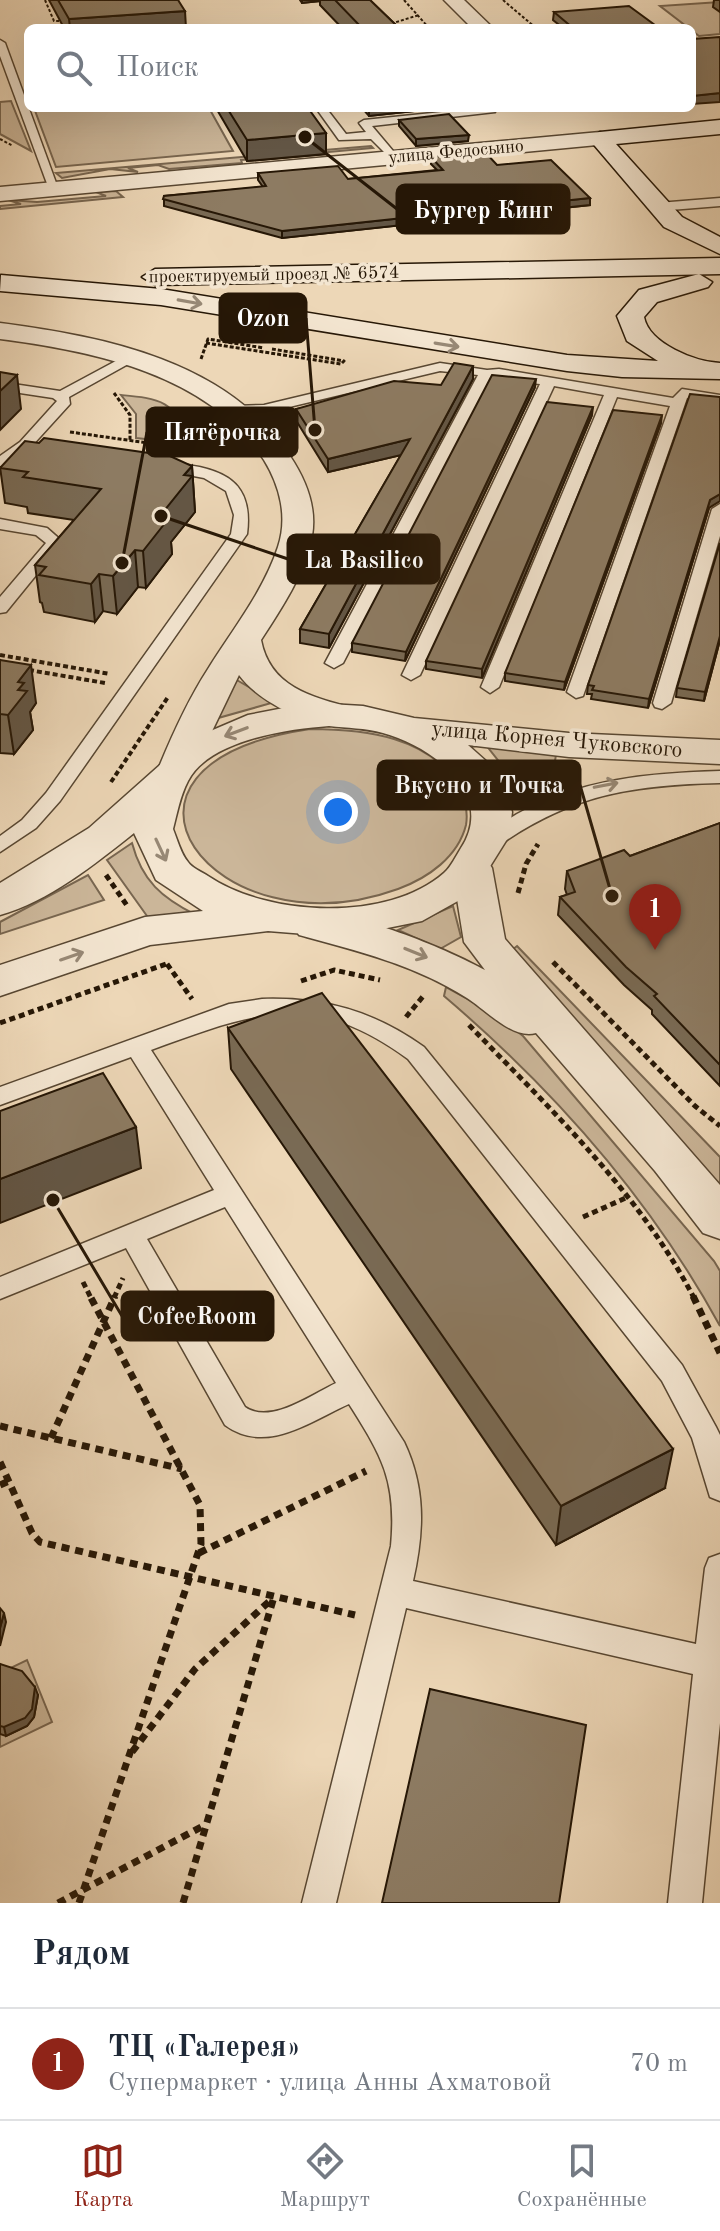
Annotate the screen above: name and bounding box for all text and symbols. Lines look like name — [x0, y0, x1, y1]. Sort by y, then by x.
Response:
search box — [24, 24, 696, 112]
icon: search — [52, 46, 96, 90]
text: Поиск — [116, 53, 199, 83]
street label: улица Федосьино — [387, 137, 525, 167]
callout: Бургер Кинг — [397, 185, 569, 233]
text: Бургер Кинг — [413, 200, 553, 224]
street label: проектируемый проезд № 6574 — [149, 264, 399, 286]
callout: Ozon — [220, 294, 306, 342]
one-way arrow — [177, 295, 202, 310]
text: Ozon — [236, 308, 290, 332]
one-way arrow — [433, 339, 459, 354]
callout: Пятёрочка — [147, 408, 297, 456]
text: Пятёрочка — [163, 422, 281, 446]
callout: La Basilico — [288, 535, 439, 583]
text: La Basilico — [304, 550, 424, 574]
street label: улица Корнея Чуковского — [431, 718, 683, 762]
one-way arrow — [224, 726, 249, 740]
callout: Вкусно и Точка — [378, 761, 580, 809]
text: Вкусно и Точка — [394, 775, 564, 799]
one-way arrow — [592, 777, 618, 792]
your location — [318, 792, 358, 832]
one-way arrow — [154, 838, 169, 862]
pin: 1 — [629, 884, 681, 950]
one-way arrow — [60, 947, 85, 962]
one-way arrow — [403, 947, 428, 961]
callout: CofeeRoom — [122, 1292, 273, 1340]
text: CofeeRoom — [137, 1306, 257, 1330]
text: Рядом — [32, 1938, 131, 1972]
text: ТЦ «Галерея» — [108, 2033, 301, 2063]
text: 1 — [50, 2051, 66, 2077]
text: 70 m — [630, 2051, 688, 2077]
text: Супермаркет · улица Анны Ахматовой — [108, 2070, 552, 2096]
tab: Карта — [73, 2139, 133, 2214]
tab: Маршрут — [280, 2139, 370, 2214]
tab: Сохранённые — [517, 2139, 647, 2214]

